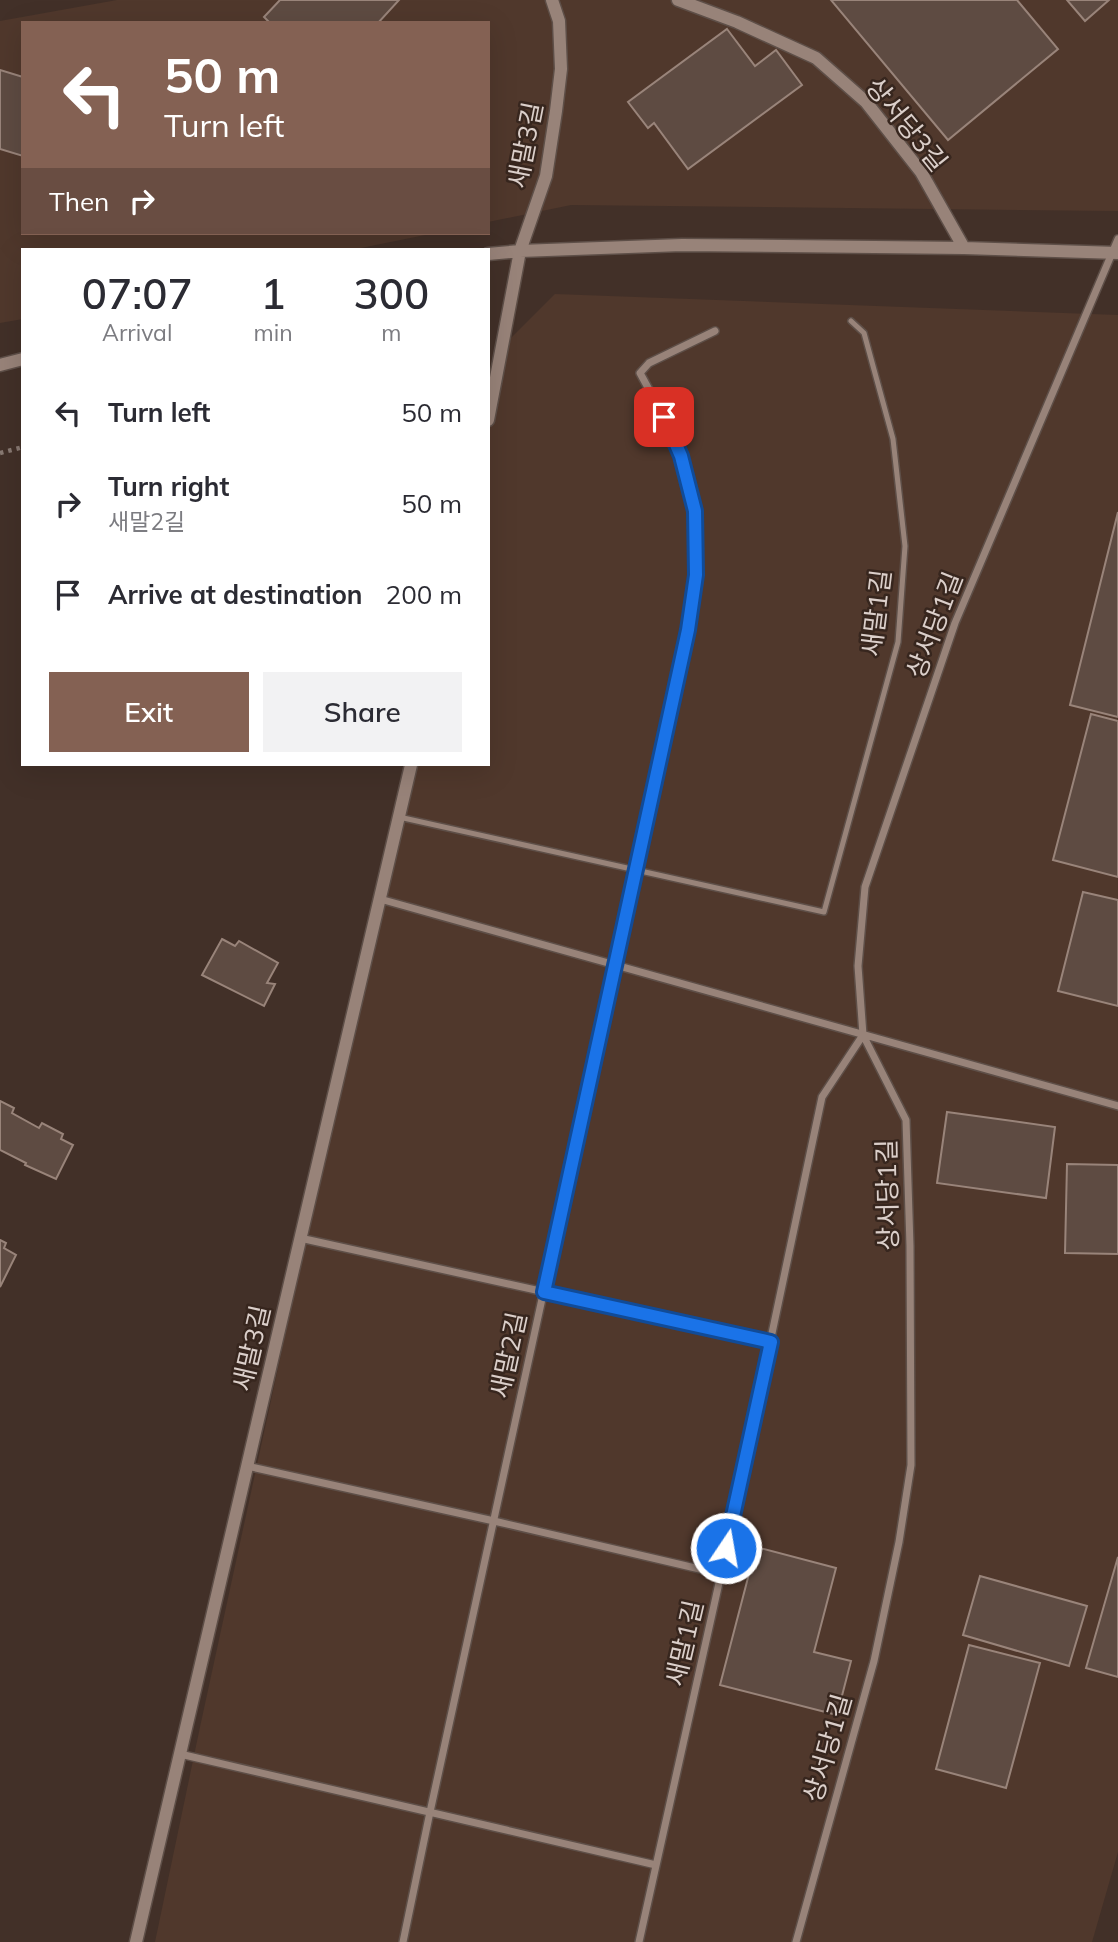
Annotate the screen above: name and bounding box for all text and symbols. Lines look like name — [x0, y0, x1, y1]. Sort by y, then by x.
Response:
text: 50 m — [164, 44, 280, 105]
icon: left — [49, 49, 140, 140]
street label: 상서당3길 — [859, 70, 955, 178]
street label: 새말3길 — [500, 99, 550, 191]
text: Turn left — [164, 105, 284, 145]
icon: right — [123, 182, 161, 220]
text: Then — [49, 185, 109, 218]
text: 07:07 — [82, 267, 193, 320]
text: 1 — [260, 267, 286, 320]
text: 300 — [354, 267, 429, 320]
text: Arrival — [102, 318, 172, 347]
text: min — [253, 318, 293, 347]
text: m — [381, 318, 401, 347]
pin — [634, 387, 694, 447]
icon: left — [49, 394, 87, 432]
text: Turn left — [108, 396, 210, 429]
text: 50 m — [401, 396, 462, 429]
icon: arrive — [645, 398, 683, 436]
text: Turn right — [108, 470, 229, 503]
icon: right — [49, 485, 87, 523]
text: 50 m — [401, 487, 462, 520]
text: 새말2길 — [108, 507, 185, 536]
street label: 상서당1길 — [899, 567, 969, 683]
street label: 새말1길 — [854, 568, 898, 658]
icon: arrive — [49, 576, 87, 614]
text: Arrive at destination — [108, 578, 363, 611]
text: 200 m — [386, 578, 462, 611]
button: Exit — [49, 672, 249, 752]
button: Share — [263, 672, 462, 752]
street label: 상서당1길 — [870, 1139, 904, 1251]
street label: 새말3길 — [225, 1302, 277, 1394]
street label: 새말2길 — [483, 1309, 533, 1401]
position arrow — [689, 1511, 763, 1585]
street label: 새말1길 — [658, 1597, 710, 1689]
street label: 상서당1길 — [796, 1690, 858, 1806]

